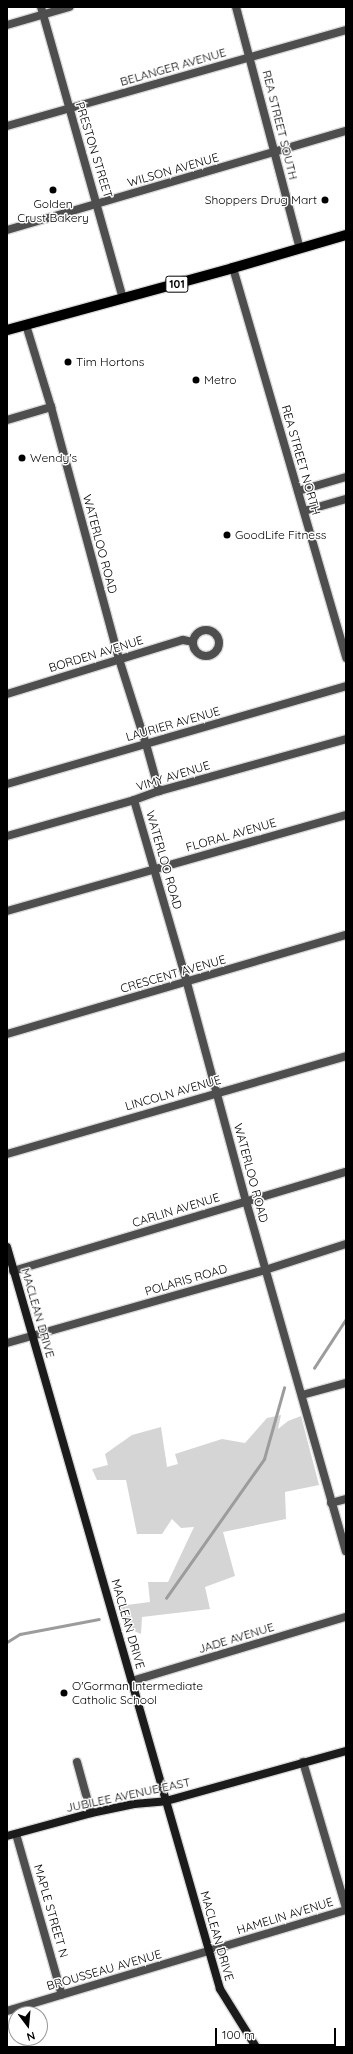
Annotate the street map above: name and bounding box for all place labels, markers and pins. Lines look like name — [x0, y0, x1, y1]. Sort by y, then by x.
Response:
marker: Golden Crust Bakery — [48, 185, 58, 195]
place label: Shoppers Drug Mart — [205, 193, 317, 207]
marker: Shoppers Drug Mart — [320, 195, 330, 205]
place label: Golden Crust Bakery — [17, 197, 89, 225]
place label: Tim Hortons — [76, 355, 144, 369]
marker: Tim Hortons — [63, 357, 73, 367]
place label: Metro — [204, 373, 236, 387]
marker: Metro — [191, 375, 201, 385]
place label: Wendy's — [30, 451, 77, 465]
marker: Wendy's — [17, 453, 27, 463]
place label: GoodLife Fitness — [235, 528, 326, 542]
marker: GoodLife Fitness — [222, 530, 232, 540]
place label: O'Gorman Intermediate Catholic School — [72, 1679, 203, 1707]
marker: O'Gorman Intermediate Catholic School — [59, 1688, 69, 1698]

